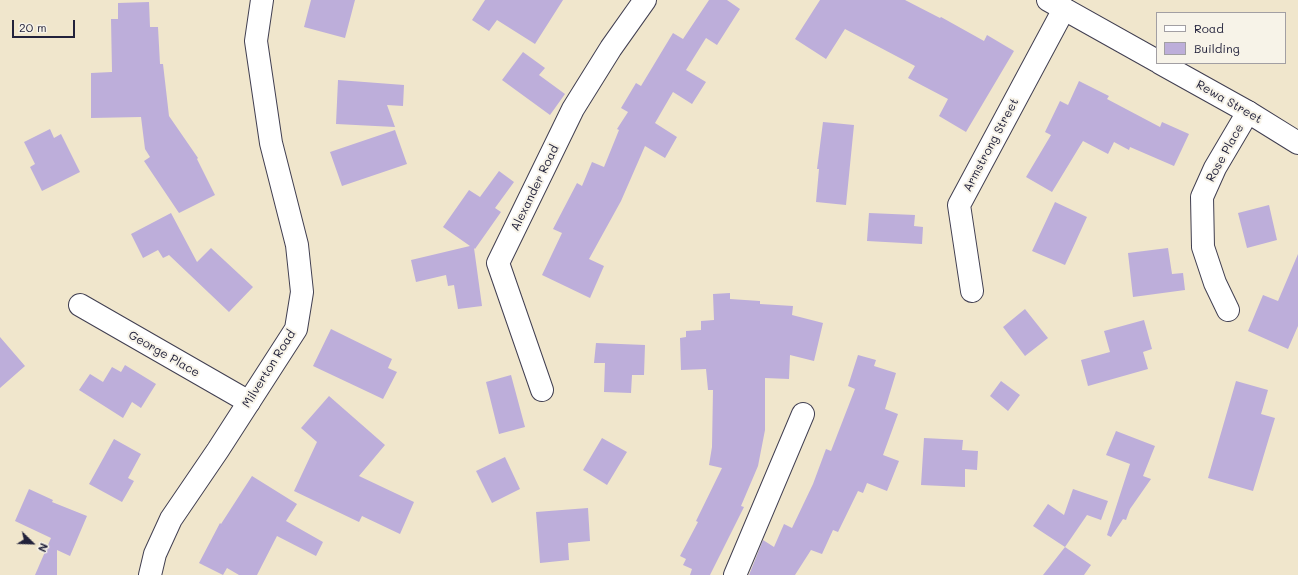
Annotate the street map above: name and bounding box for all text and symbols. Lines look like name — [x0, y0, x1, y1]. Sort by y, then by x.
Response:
scale bar — [14, 12, 77, 38]
legend — [1156, 12, 1286, 64]
text: 20 m — [19, 19, 47, 35]
text: Road — [1194, 20, 1224, 36]
text: Building — [1194, 40, 1240, 56]
street label: Rewa Street — [1193, 77, 1265, 127]
street label: Armstrong Street — [960, 96, 1022, 194]
street label: Rose Place — [1203, 121, 1247, 185]
street label: Alexander Road — [508, 143, 562, 233]
street label: George Place — [126, 328, 202, 380]
street label: Milverton Road — [239, 328, 299, 410]
north arrow — [12, 523, 52, 563]
text: N — [35, 541, 52, 555]

